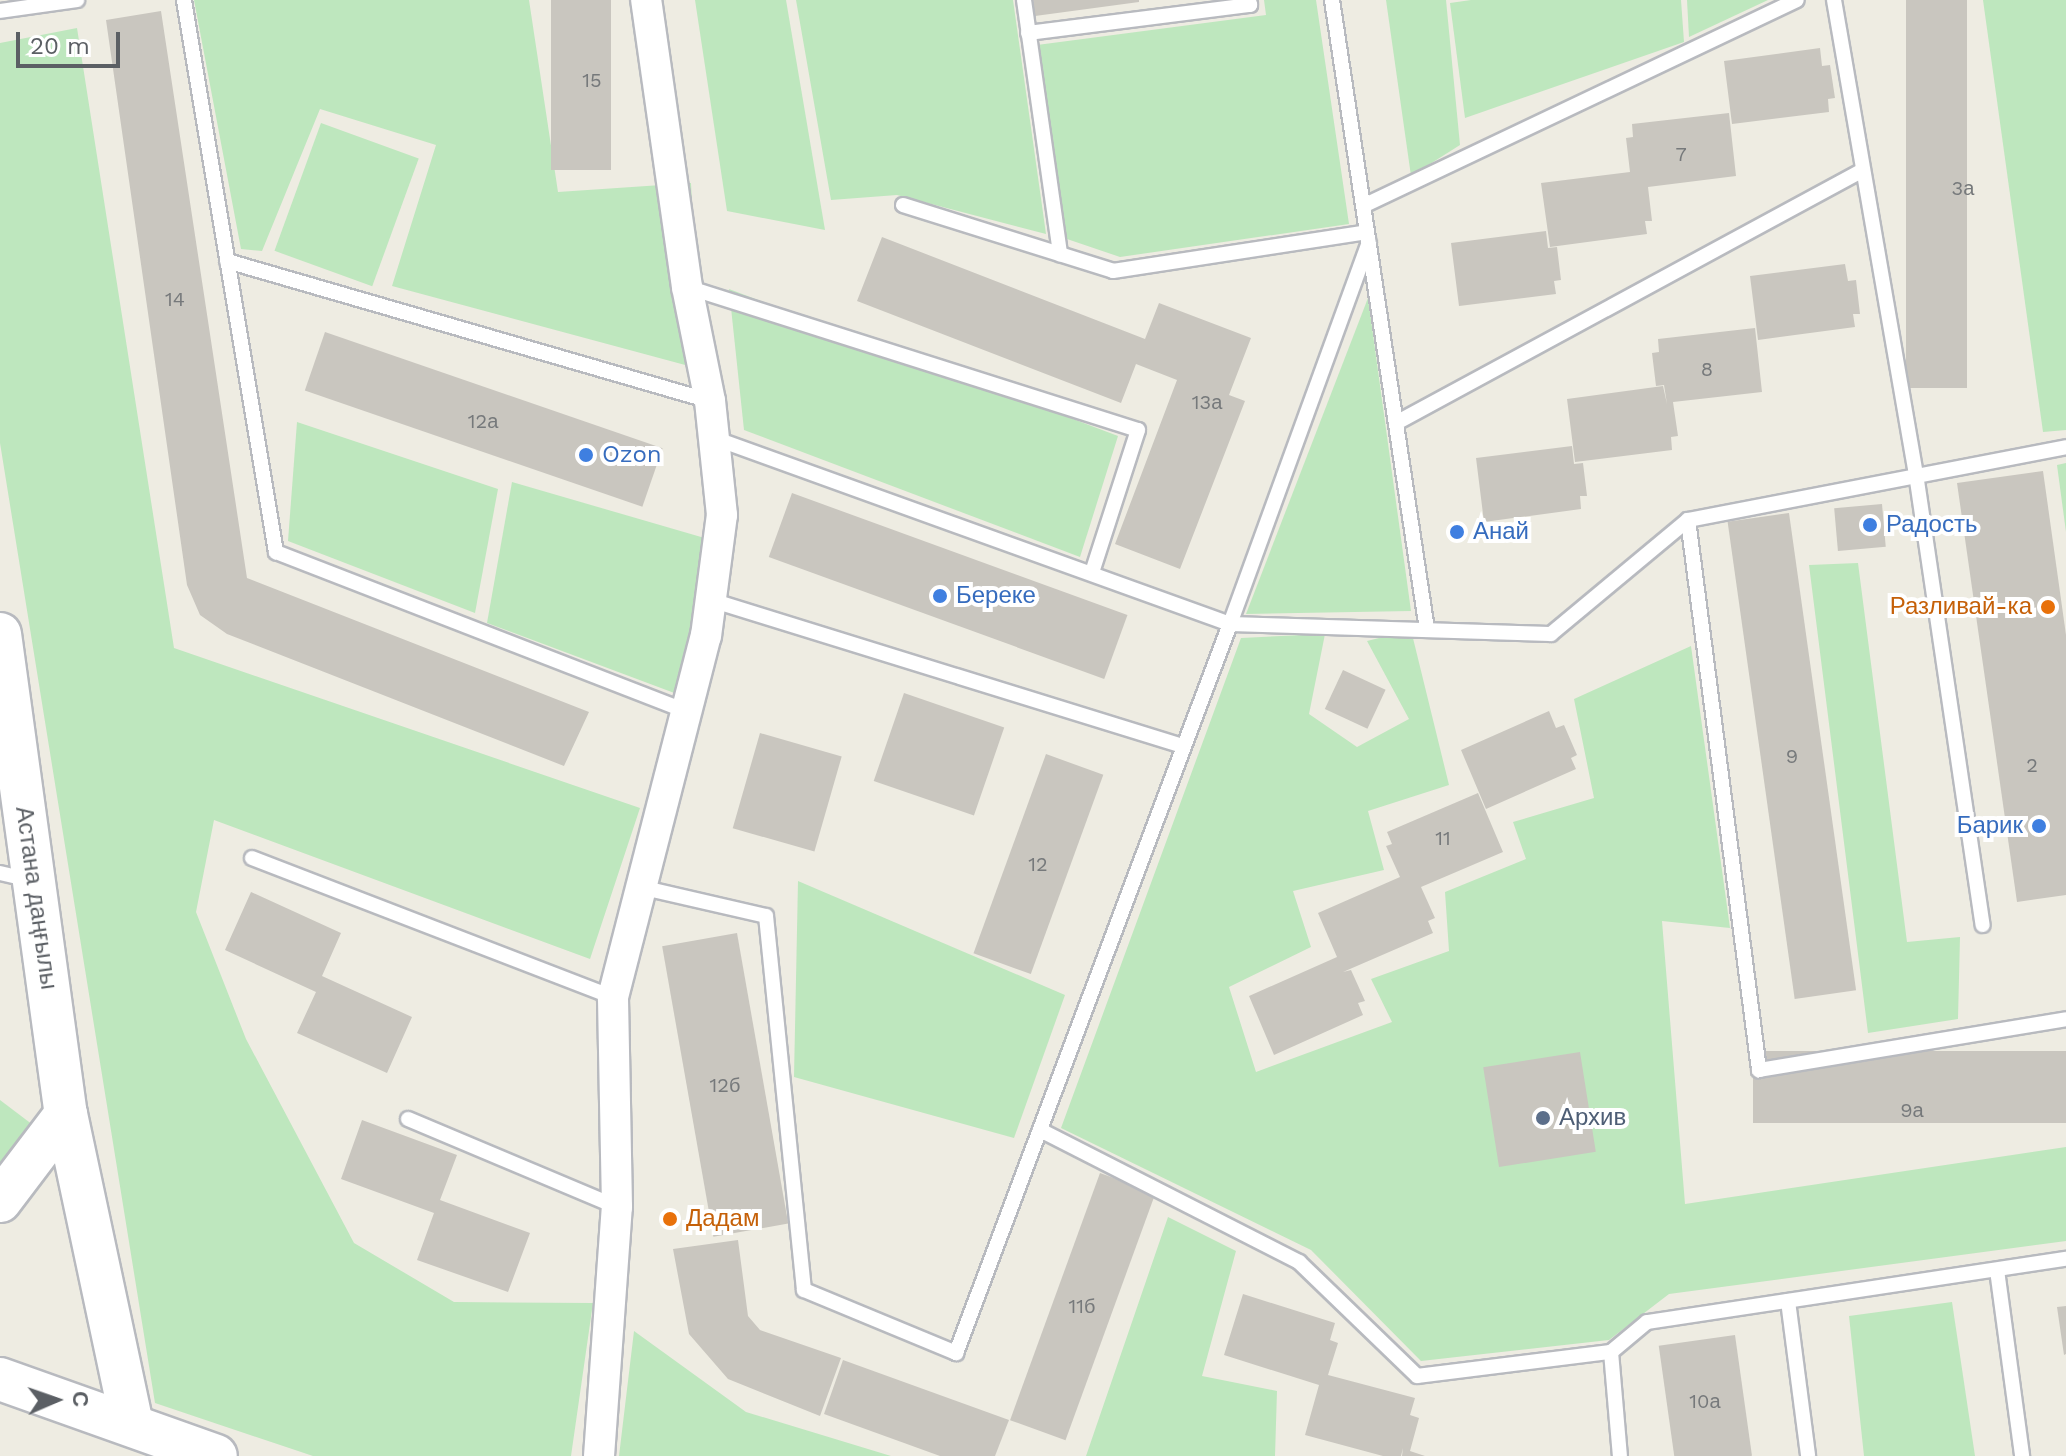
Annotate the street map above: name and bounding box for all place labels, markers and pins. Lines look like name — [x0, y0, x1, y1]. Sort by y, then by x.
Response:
place label: Ozon — [602, 441, 662, 469]
marker: Ozon — [577, 446, 595, 464]
place label: Радость — [1886, 511, 1977, 539]
marker: Радость — [1861, 516, 1879, 534]
place label: Анай — [1473, 518, 1529, 546]
marker: Анай — [1448, 523, 1466, 541]
place label: Береке — [956, 582, 1036, 610]
marker: Береке — [931, 587, 949, 605]
place label: Разливай-ка — [1890, 593, 2032, 621]
marker: Разливай-ка — [2039, 598, 2057, 616]
place label: Барик — [1957, 812, 2023, 840]
marker: Барик — [2030, 817, 2048, 835]
place label: Архив — [1559, 1104, 1626, 1132]
marker: Архив — [1534, 1109, 1552, 1127]
place label: Дадам — [686, 1205, 759, 1233]
marker: Дадам — [661, 1210, 679, 1228]

